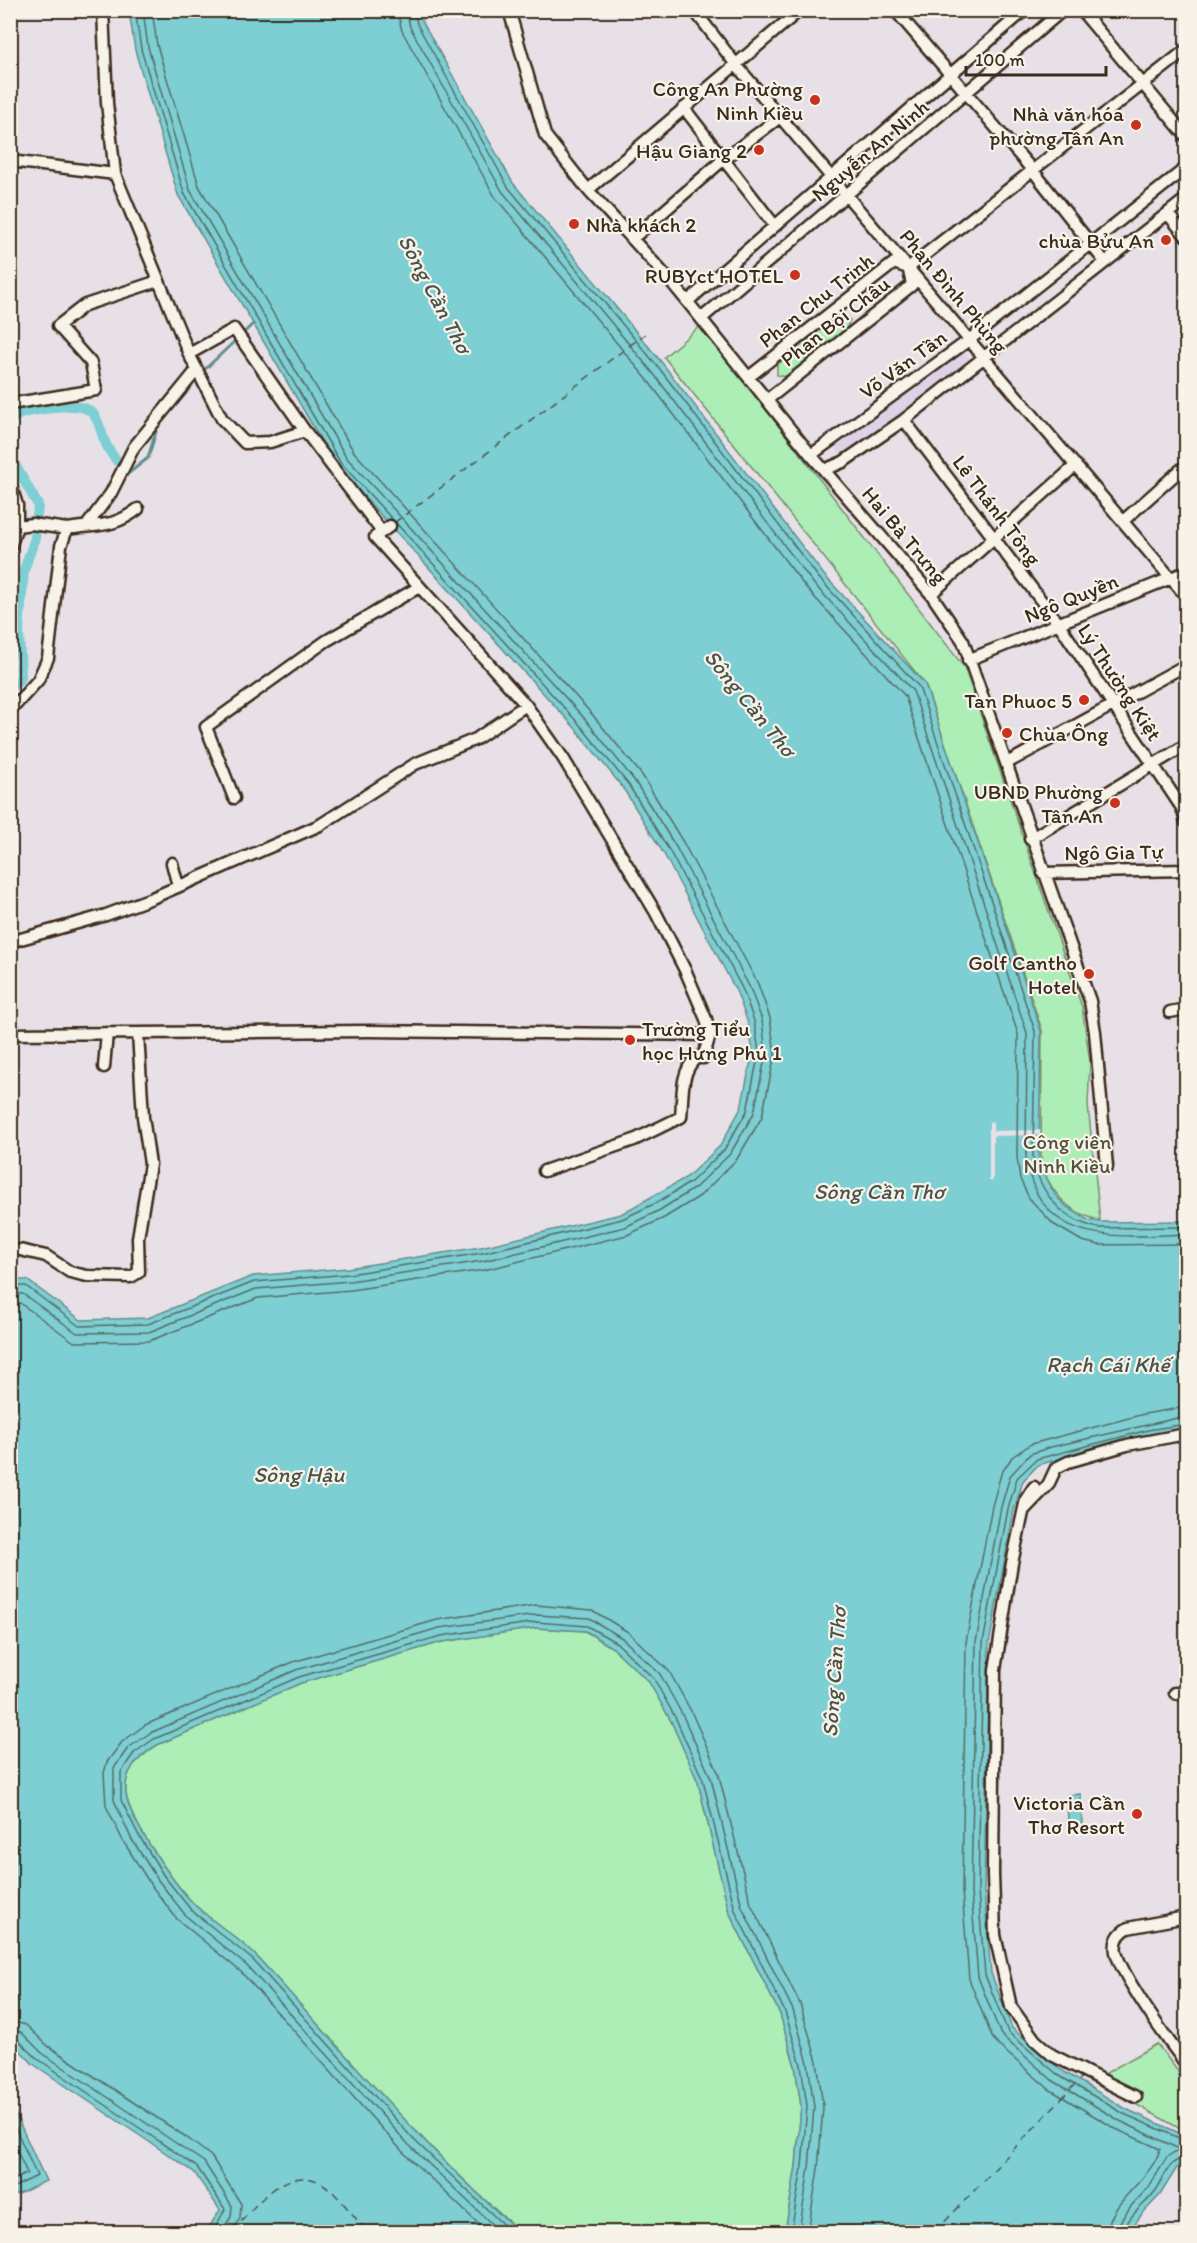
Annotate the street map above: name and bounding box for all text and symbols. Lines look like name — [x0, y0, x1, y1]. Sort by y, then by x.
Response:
scale bar — [966, 39, 1106, 77]
text: 100 m — [975, 49, 1025, 71]
place label: Công An Phường Ninh Kiều — [652, 76, 803, 125]
street label: Nguyễn An Ninh — [806, 93, 934, 206]
marker: Công An Phường Ninh Kiều — [808, 93, 822, 107]
place label: Nhà văn hóa phường Tân An — [989, 101, 1124, 150]
marker: Nhà văn hóa phường Tân An — [1129, 118, 1143, 132]
place label: Hậu Giang 2 — [636, 138, 747, 163]
marker: Hậu Giang 2 — [752, 143, 766, 157]
place label: Nhà khách 2 — [586, 212, 696, 237]
marker: Nhà khách 2 — [567, 217, 581, 231]
street label: Phan Đình Phùng — [895, 224, 1013, 358]
place label: chùa Bửu An — [1039, 228, 1154, 253]
water label: Sông Cần Thơ — [393, 230, 479, 360]
marker: chùa Bửu An — [1159, 233, 1173, 247]
street label: Phan Chu Trinh — [754, 247, 878, 353]
place label: RUBYct HOTEL — [645, 263, 783, 288]
marker: RUBYct HOTEL — [788, 268, 802, 282]
street label: Phan Bội Châu — [775, 271, 895, 371]
street label: Võ Văn Tần — [855, 324, 951, 404]
street label: Lê Thánh Tông — [947, 450, 1047, 570]
street label: Hai Bà Trưng — [857, 481, 953, 589]
street label: Ngô Quyền — [1020, 568, 1122, 628]
street label: Lý Thường Kiệt — [1073, 619, 1167, 746]
water label: Sông Cần Thơ — [699, 644, 803, 764]
place label: Tan Phuoc 5 — [964, 688, 1072, 713]
marker: Tan Phuoc 5 — [1077, 693, 1091, 707]
place label: Chùa Ông — [1019, 721, 1108, 746]
marker: Chùa Ông — [1000, 726, 1014, 740]
place label: UBND Phường Tân An — [974, 779, 1103, 828]
marker: UBND Phường Tân An — [1108, 796, 1122, 810]
street label: Ngô Gia Tự — [1064, 839, 1165, 865]
place label: Golf Cantho Hotel — [968, 950, 1077, 999]
marker: Golf Cantho Hotel — [1082, 967, 1096, 981]
place label: Trường Tiểu học Hưng Phú 1 — [642, 1016, 782, 1065]
marker: Trường Tiểu học Hưng Phú 1 — [623, 1033, 637, 1047]
park label: Công viên Ninh Kiều — [1023, 1129, 1111, 1178]
water label: Sông Cần Thơ — [814, 1178, 947, 1205]
water label: Rạch Cái Khế — [1046, 1351, 1174, 1378]
water label: Sông Hậu — [253, 1461, 345, 1488]
water label: Sông Cần Thơ — [816, 1604, 852, 1738]
place label: Victoria Cần Thơ Resort — [1013, 1790, 1125, 1839]
marker: Victoria Cần Thơ Resort — [1130, 1807, 1144, 1821]

